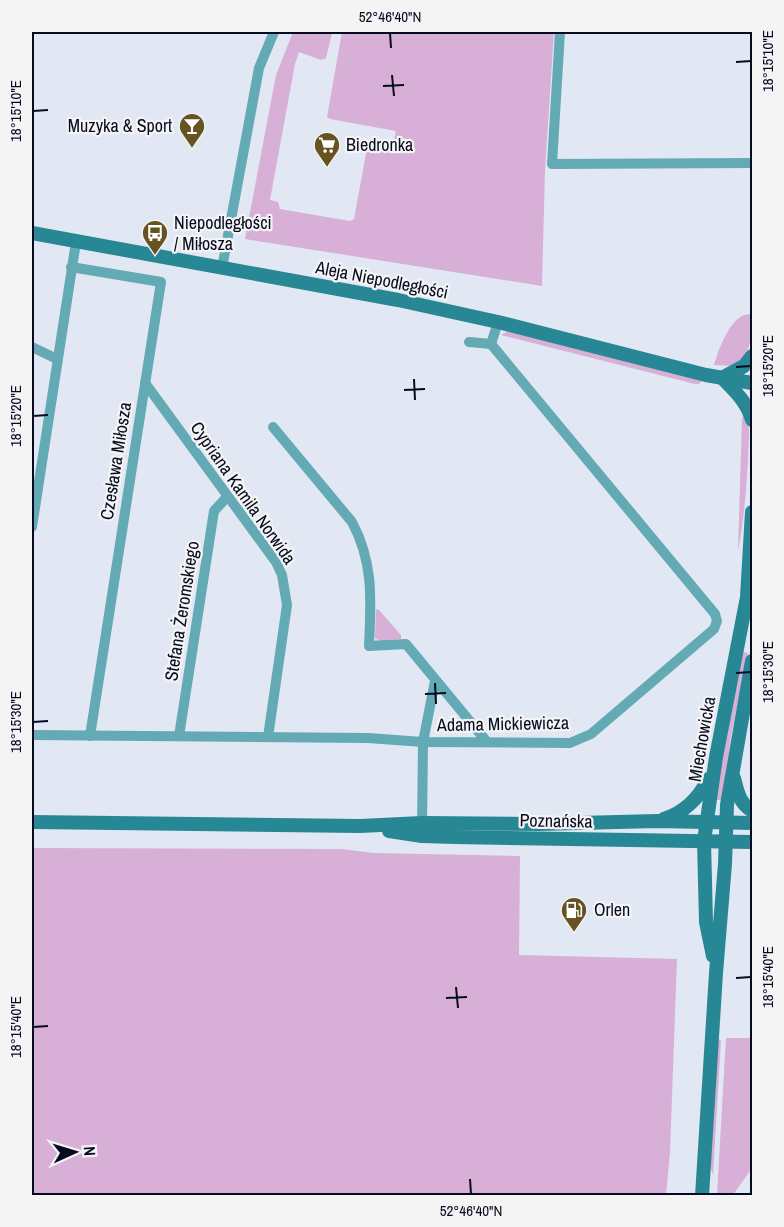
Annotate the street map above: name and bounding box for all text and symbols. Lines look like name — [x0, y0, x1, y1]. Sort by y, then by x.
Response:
text: 52°46'40"N — [359, 6, 421, 27]
text: 18°15'10"E — [757, 30, 778, 92]
text: 18°15'10"E — [5, 80, 26, 142]
bar icon: Muzyka & Sport — [177, 111, 207, 149]
place label: Muzyka & Sport — [68, 113, 172, 138]
supermarket icon: Biedronka — [312, 130, 342, 168]
place label: Biedronka — [346, 132, 413, 157]
place label: Niepodległości / Miłosza — [174, 210, 272, 256]
bus stop icon: Niepodległości / Miłosza — [140, 218, 170, 256]
street label: Aleja Niepodległości — [313, 254, 451, 305]
text: 18°15'20"E — [757, 335, 778, 397]
text: 18°15'20"E — [5, 385, 26, 447]
street label: Czesława Miłosza — [94, 400, 137, 522]
street label: Cypriana Kamila Norwida — [185, 416, 302, 569]
street label: Stefana Żeromskiego — [158, 539, 205, 683]
text: 18°15'30"E — [757, 641, 778, 703]
text: 18°15'30"E — [5, 691, 26, 753]
street label: Miechowicka — [682, 694, 721, 783]
street label: Adama Mickiewicza — [436, 710, 569, 737]
street label: Poznańska — [519, 807, 593, 834]
fuel station icon: Orlen — [559, 895, 589, 933]
place label: Orlen — [594, 897, 630, 922]
text: 18°15'40"E — [757, 946, 778, 1008]
text: 18°15'40"E — [5, 996, 26, 1058]
north arrow — [45, 1122, 105, 1182]
text: N — [79, 1145, 101, 1156]
text: 52°46'40"N — [440, 1200, 502, 1221]

